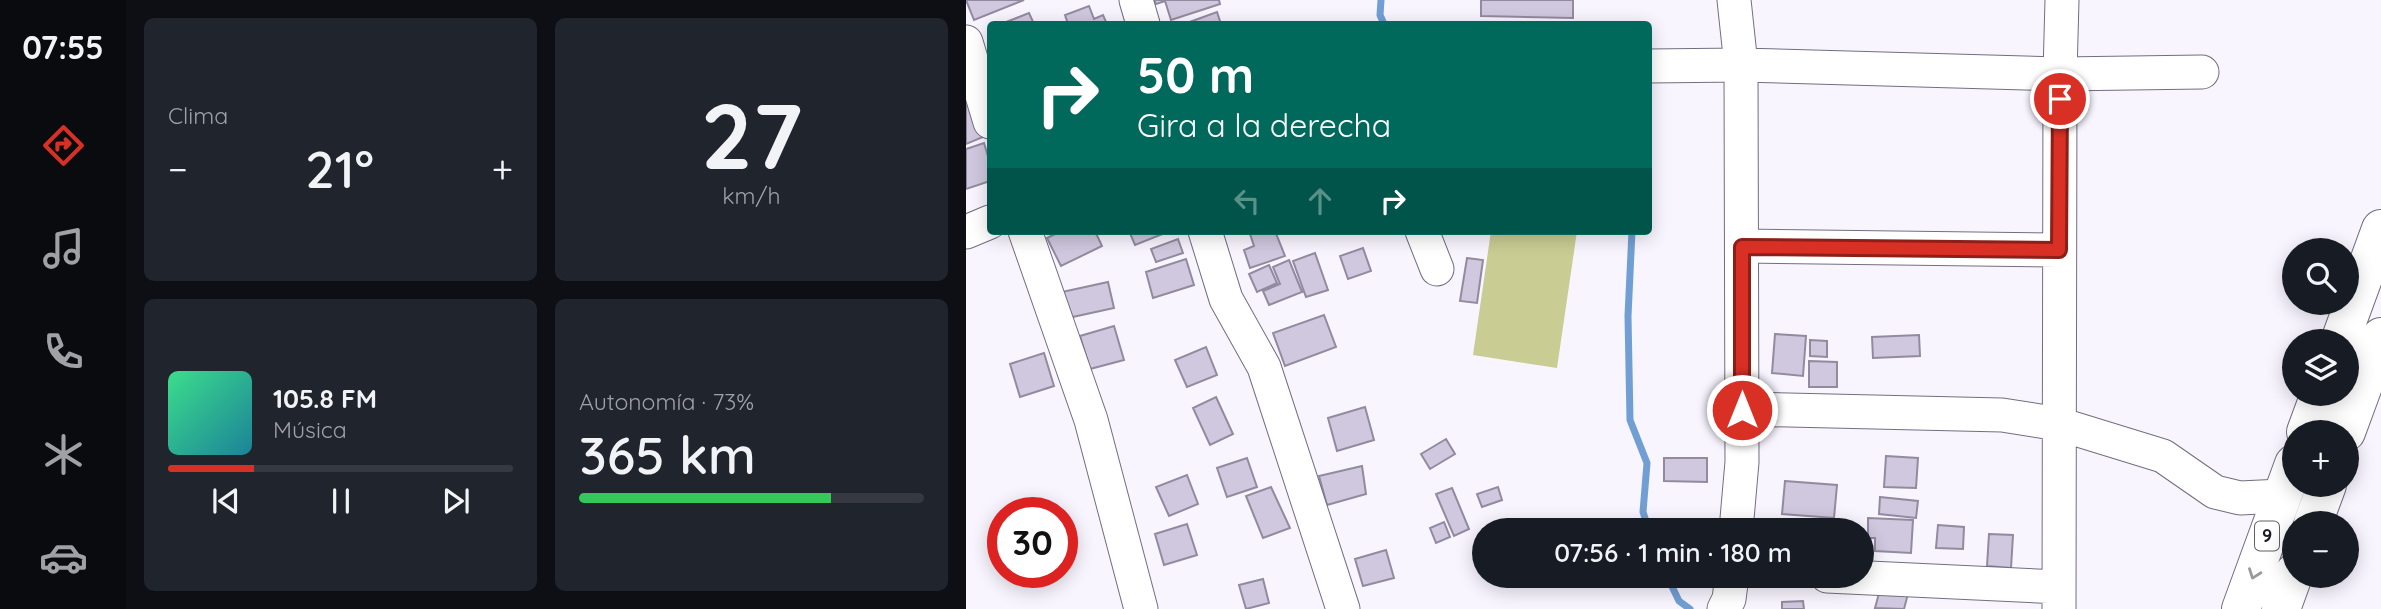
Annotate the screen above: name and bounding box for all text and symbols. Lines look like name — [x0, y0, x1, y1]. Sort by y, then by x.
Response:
text: 07:55 — [22, 27, 104, 67]
text: 50 m — [1137, 44, 1254, 105]
icon: right — [1022, 49, 1113, 140]
pin — [2030, 69, 2090, 129]
text: 27 — [701, 78, 802, 192]
icon: arrive — [2041, 80, 2079, 118]
text: Clima — [168, 101, 228, 130]
text: Gira a la derecha — [1137, 105, 1391, 145]
icon: directions — [39, 121, 88, 170]
text: 21° — [305, 136, 374, 201]
text: − — [168, 145, 188, 193]
text: + — [492, 145, 513, 193]
text: km/h — [722, 181, 781, 210]
icon: left — [1228, 182, 1266, 220]
icon: ahead — [1301, 182, 1339, 220]
icon: right — [1374, 182, 1412, 220]
icon: music — [39, 224, 88, 273]
map controls — [2282, 238, 2359, 588]
button: search — [2282, 238, 2359, 315]
icon: phone — [39, 327, 88, 376]
button: layers — [2282, 329, 2359, 406]
position arrow — [1705, 373, 1779, 447]
text: 105.8 FM — [273, 382, 377, 415]
text: Autonomía · 73% — [579, 387, 754, 416]
text: Música — [273, 415, 347, 444]
button: + — [2282, 420, 2359, 497]
text: 365 km — [579, 422, 756, 487]
icon: climate — [39, 430, 88, 479]
icon: previous — [207, 482, 245, 520]
icon: pause — [322, 482, 360, 520]
icon: next — [437, 482, 475, 520]
speed limit sign: 30 — [987, 497, 1078, 588]
button: − — [2282, 511, 2359, 588]
road number: 9 — [2255, 522, 2279, 550]
icon: car — [39, 533, 88, 582]
text: 07:56 · 1 min · 180 m — [1554, 536, 1792, 569]
one-way arrow — [2248, 567, 2262, 579]

